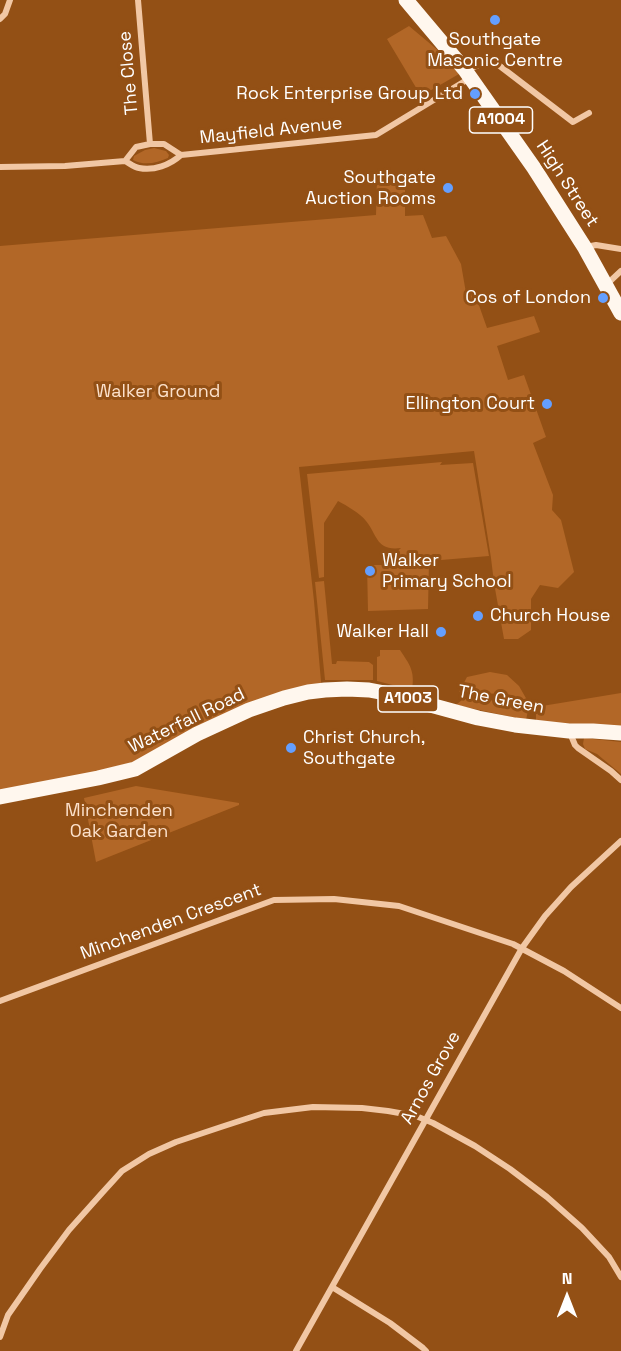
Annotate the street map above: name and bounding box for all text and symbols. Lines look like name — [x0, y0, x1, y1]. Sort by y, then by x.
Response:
marker: Southgate Masonic Centre — [488, 13, 502, 27]
place label: Southgate Masonic Centre — [427, 29, 563, 72]
street label: The Close — [115, 30, 143, 116]
place label: Rock Enterprise Group Ltd — [236, 83, 463, 105]
marker: Rock Enterprise Group Ltd — [468, 87, 482, 101]
road number: A1004 — [470, 107, 532, 133]
street label: Mayfield Avenue — [199, 113, 343, 149]
street label: High Street — [531, 137, 603, 231]
place label: Southgate Auction Rooms — [305, 167, 436, 210]
marker: Southgate Auction Rooms — [441, 181, 455, 195]
place label: Cos of London — [465, 287, 591, 309]
marker: Cos of London — [596, 291, 610, 305]
park label: Walker Ground — [96, 381, 220, 403]
place label: Ellington Court — [406, 393, 535, 415]
marker: Ellington Court — [540, 397, 554, 411]
place label: Walker Primary School — [382, 550, 512, 592]
marker: Walker Primary School — [363, 564, 377, 578]
place label: Church House — [490, 605, 610, 627]
marker: Church House — [471, 609, 485, 623]
place label: Walker Hall — [336, 621, 429, 643]
marker: Walker Hall — [434, 625, 448, 639]
street label: The Green — [456, 681, 546, 719]
street label: Waterfall Road — [125, 684, 249, 758]
road number: A1003 — [378, 686, 438, 712]
place label: Christ Church, Southgate — [303, 727, 425, 770]
marker: Christ Church, Southgate — [284, 741, 298, 755]
park label: Minchenden Oak Garden — [65, 800, 173, 842]
street label: Minchenden Crescent — [78, 879, 264, 965]
street label: Arnos Grove — [396, 1028, 466, 1128]
north arrow — [537, 1267, 597, 1327]
text: N — [562, 1268, 572, 1289]

